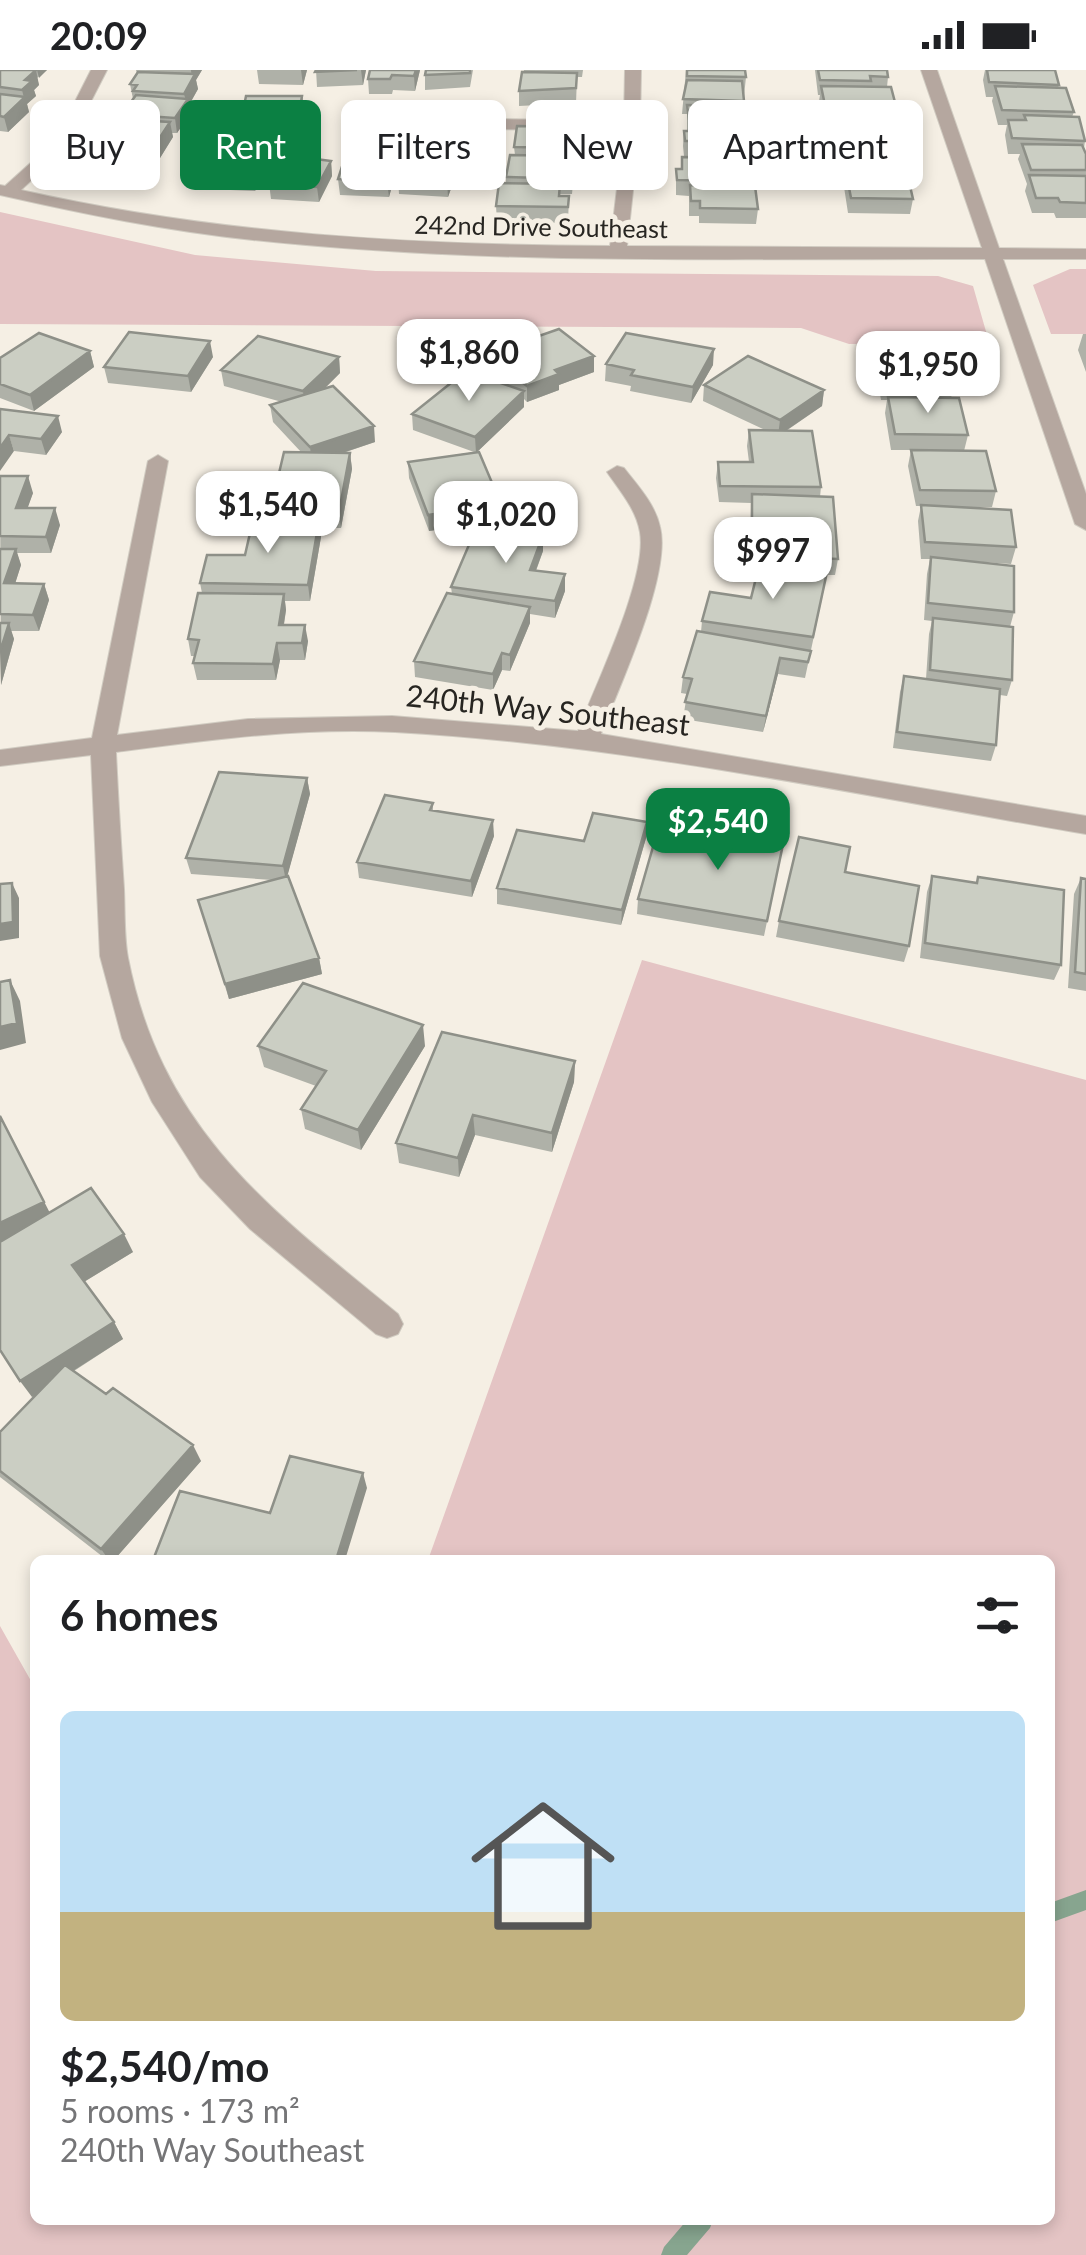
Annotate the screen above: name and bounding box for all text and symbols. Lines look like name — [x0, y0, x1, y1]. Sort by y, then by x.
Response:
text: 20:09 — [50, 12, 148, 58]
chip: Buy — [30, 100, 160, 190]
chip: Rent — [180, 100, 321, 190]
chip: Filters — [341, 100, 506, 190]
chip: New — [526, 100, 668, 190]
chip: Apartment — [688, 100, 923, 190]
street label: 242nd Drive Southeast — [414, 209, 668, 243]
pin: $1,860 — [388, 319, 550, 404]
pin: $1,950 — [847, 331, 1009, 416]
text: $1,860 — [419, 332, 519, 371]
text: $1,950 — [878, 344, 978, 383]
pin: $1,540 — [187, 471, 349, 556]
pin: $1,020 — [425, 481, 587, 566]
text: $1,540 — [218, 484, 318, 523]
text: $1,020 — [456, 494, 556, 533]
pin: $997 — [714, 517, 832, 602]
text: $997 — [736, 530, 810, 569]
street label: 240th Way Southeast — [404, 676, 692, 742]
pin: $2,540 — [637, 788, 799, 873]
text: $2,540 — [668, 801, 768, 840]
icon: filters — [970, 1588, 1025, 1643]
text: 6 homes — [60, 1590, 218, 1640]
icon: home — [453, 1776, 633, 1956]
text: $2,540/mo — [60, 2041, 269, 2091]
text: 5 rooms · 173 m² — [60, 2091, 300, 2130]
text: 240th Way Southeast — [60, 2130, 364, 2169]

